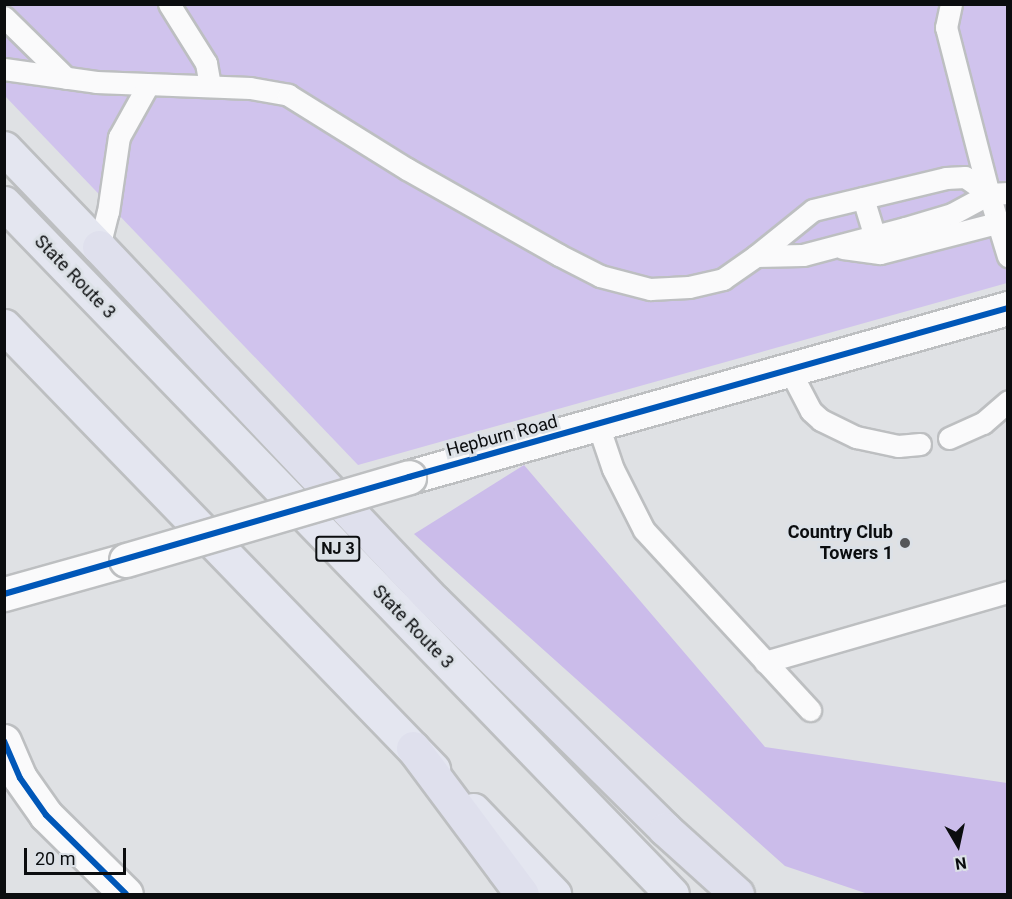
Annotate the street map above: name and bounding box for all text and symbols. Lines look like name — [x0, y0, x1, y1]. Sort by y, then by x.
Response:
street label: State Route 3 — [30, 231, 120, 323]
street label: Hepburn Road — [444, 411, 560, 461]
place label: Country Club Towers 1 — [788, 522, 893, 564]
road number: NJ 3 — [314, 536, 362, 562]
marker: Country Club Towers 1 — [898, 536, 912, 550]
street label: State Route 3 — [368, 581, 458, 673]
north arrow — [928, 815, 988, 875]
scale bar — [27, 836, 129, 874]
text: 20 m — [35, 848, 75, 869]
text: N — [954, 853, 968, 874]

